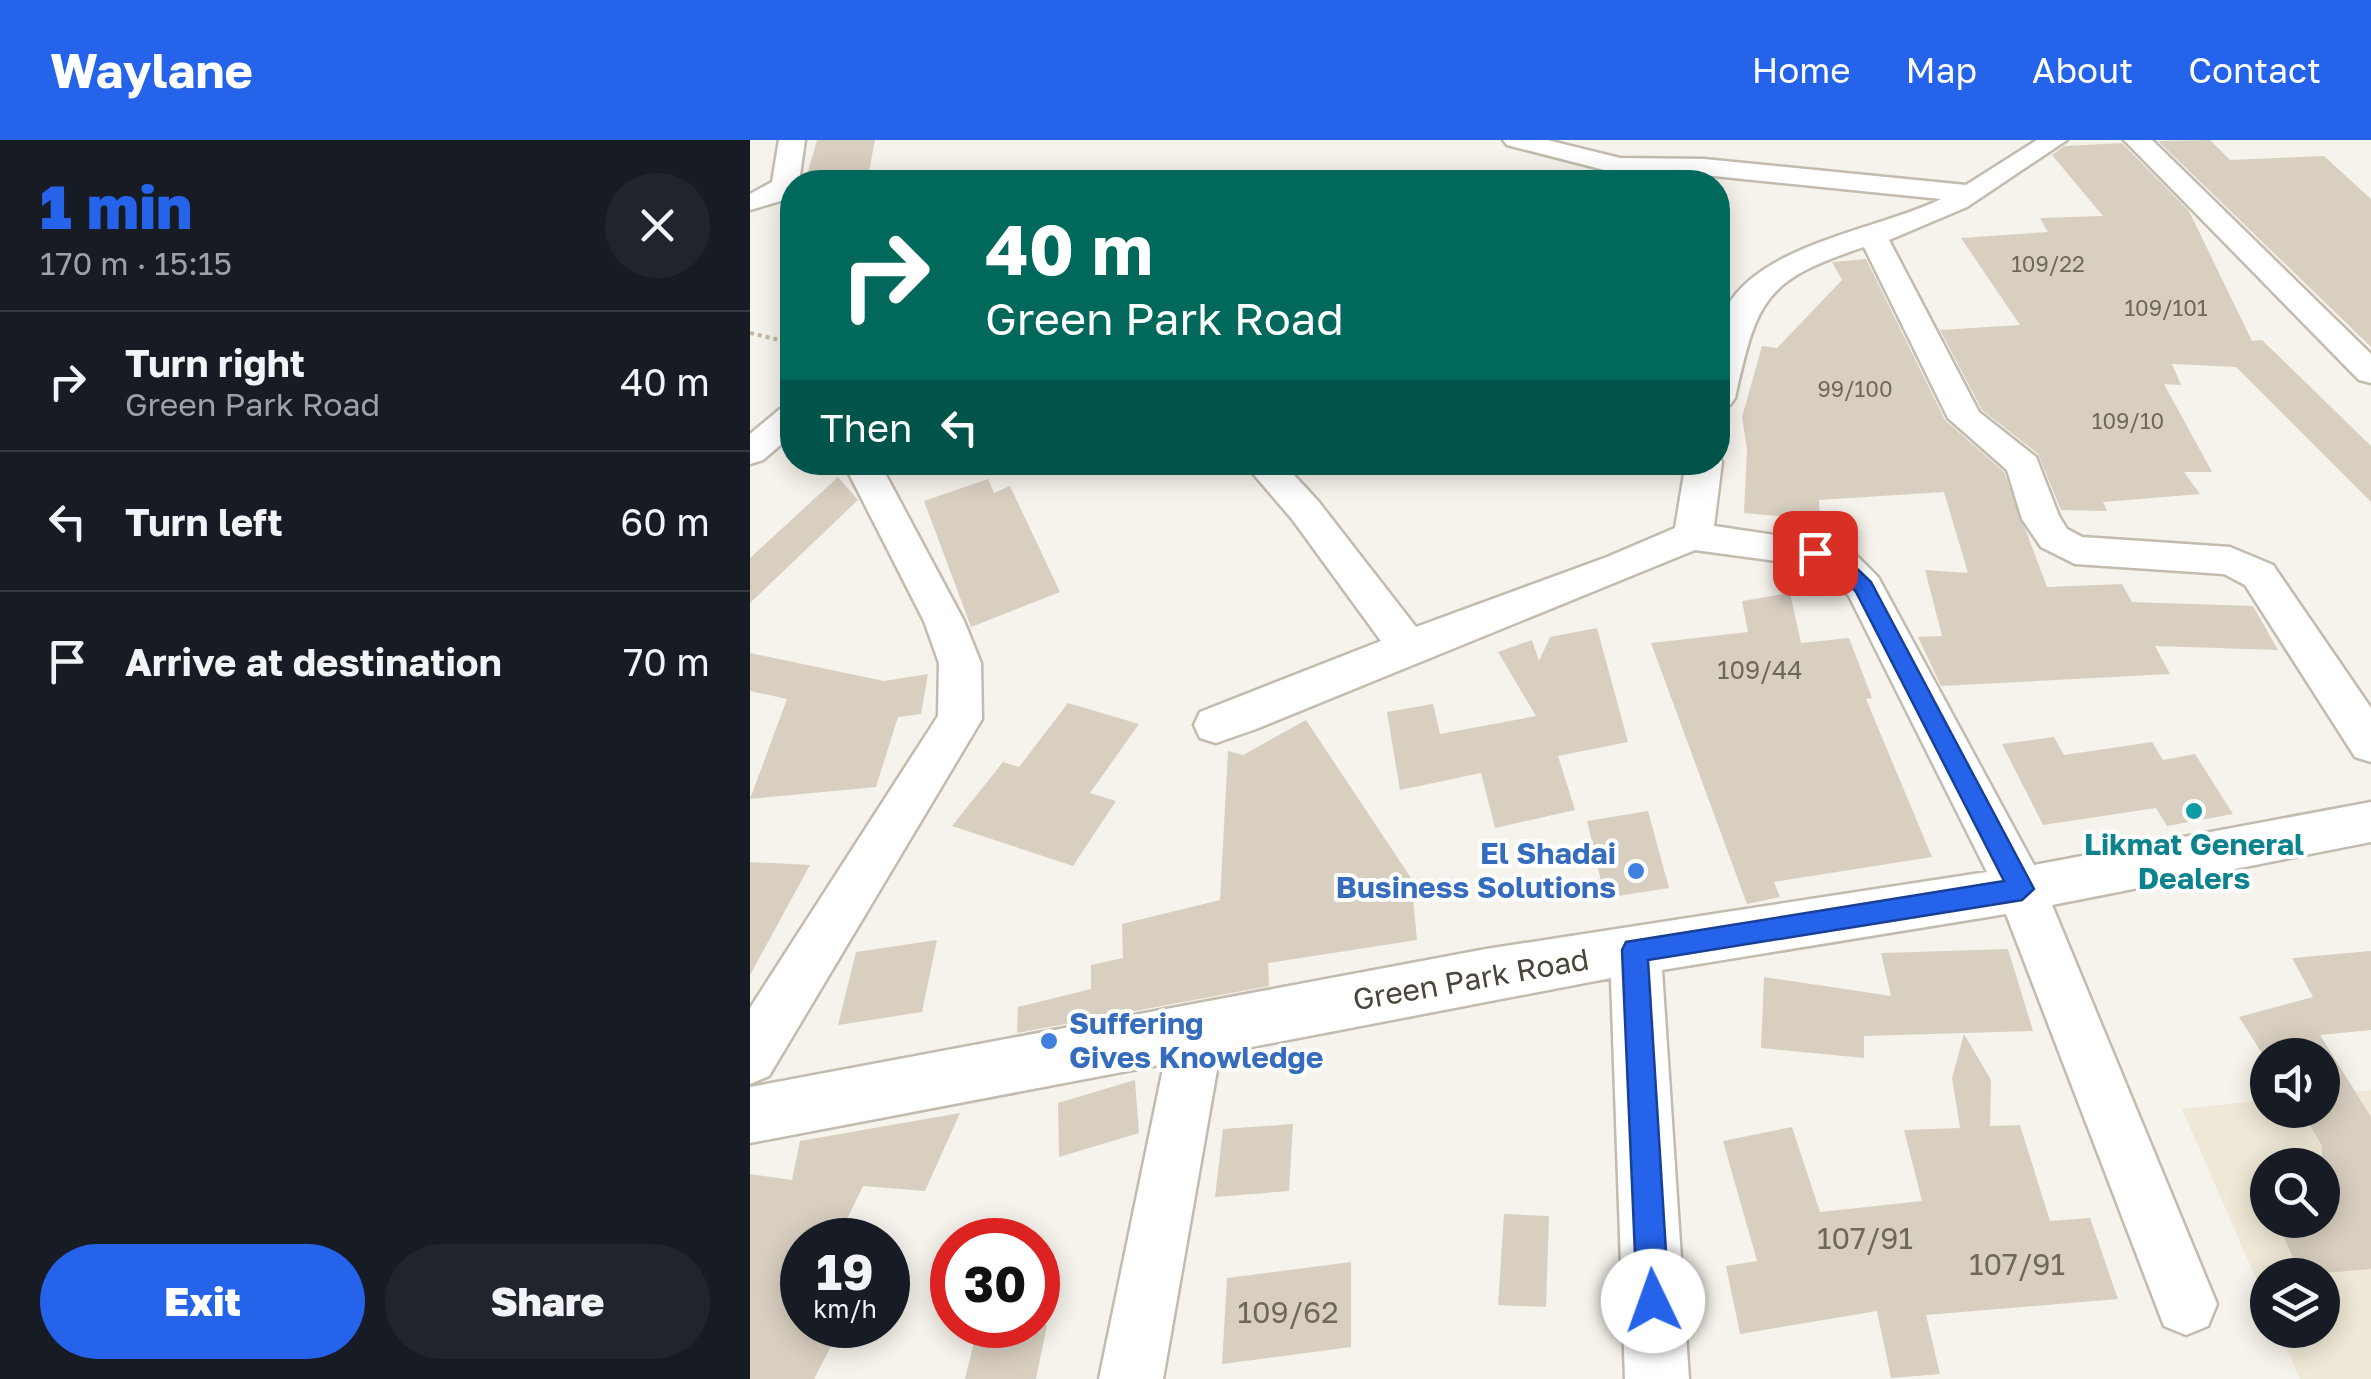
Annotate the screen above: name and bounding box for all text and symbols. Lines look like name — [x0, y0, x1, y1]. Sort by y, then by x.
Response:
text: Waylane — [50, 41, 253, 99]
text: Home — [1752, 49, 1851, 91]
text: Map — [1906, 49, 1977, 91]
text: About — [2032, 49, 2133, 91]
text: Contact — [2188, 49, 2321, 91]
text: 1 min — [40, 170, 192, 242]
button: close — [605, 173, 710, 278]
text: 40 m — [985, 206, 1153, 290]
icon: right — [820, 210, 950, 340]
text: 170 m · 15:15 — [40, 244, 232, 282]
house number: 109/22 — [2011, 250, 2085, 277]
text: Green Park Road — [985, 291, 1344, 345]
house number: 109/101 — [2124, 294, 2208, 321]
text: Turn right — [125, 340, 305, 385]
icon: right — [40, 354, 95, 409]
text: 40 m — [620, 359, 710, 404]
house number: 99/100 — [1817, 375, 1893, 402]
text: Green Park Road — [125, 385, 380, 423]
icon: left — [932, 400, 987, 455]
text: Then — [820, 405, 912, 450]
house number: 109/10 — [2092, 407, 2164, 434]
icon: left — [40, 494, 95, 549]
text: Turn left — [125, 499, 283, 544]
text: 60 m — [620, 499, 710, 544]
pin — [1773, 511, 1858, 596]
icon: arrive — [1788, 526, 1843, 581]
icon: arrive — [40, 634, 95, 689]
text: Arrive at destination — [125, 639, 502, 684]
text: 70 m — [623, 639, 710, 684]
house number: 109/44 — [1717, 654, 1803, 685]
marker: Likmat General Dealers — [2183, 800, 2205, 822]
place label: Likmat General Dealers — [2084, 826, 2304, 896]
place label: El Shadai Business Solutions — [1336, 835, 1616, 905]
marker: El Shadai Business Solutions — [1625, 860, 1647, 882]
street label: Green Park Road — [1350, 941, 1592, 1018]
place label: Suffering Gives Knowledge — [1069, 1005, 1324, 1075]
marker: Suffering Gives Knowledge — [1038, 1030, 1060, 1052]
map controls — [2250, 1038, 2340, 1348]
button: sound — [2250, 1038, 2340, 1128]
button: search — [2250, 1148, 2340, 1238]
speed limit sign: 30 — [930, 1218, 1060, 1348]
house number: 107/91 — [1817, 1220, 1913, 1256]
text: 19 — [816, 1241, 874, 1301]
button: Exit — [40, 1244, 365, 1359]
button: Share — [385, 1244, 710, 1359]
house number: 107/91 — [1969, 1246, 2065, 1282]
position arrow — [1601, 1249, 1705, 1353]
button: layers — [2250, 1258, 2340, 1348]
text: km/h — [813, 1293, 877, 1324]
house number: 109/62 — [1237, 1294, 1339, 1330]

